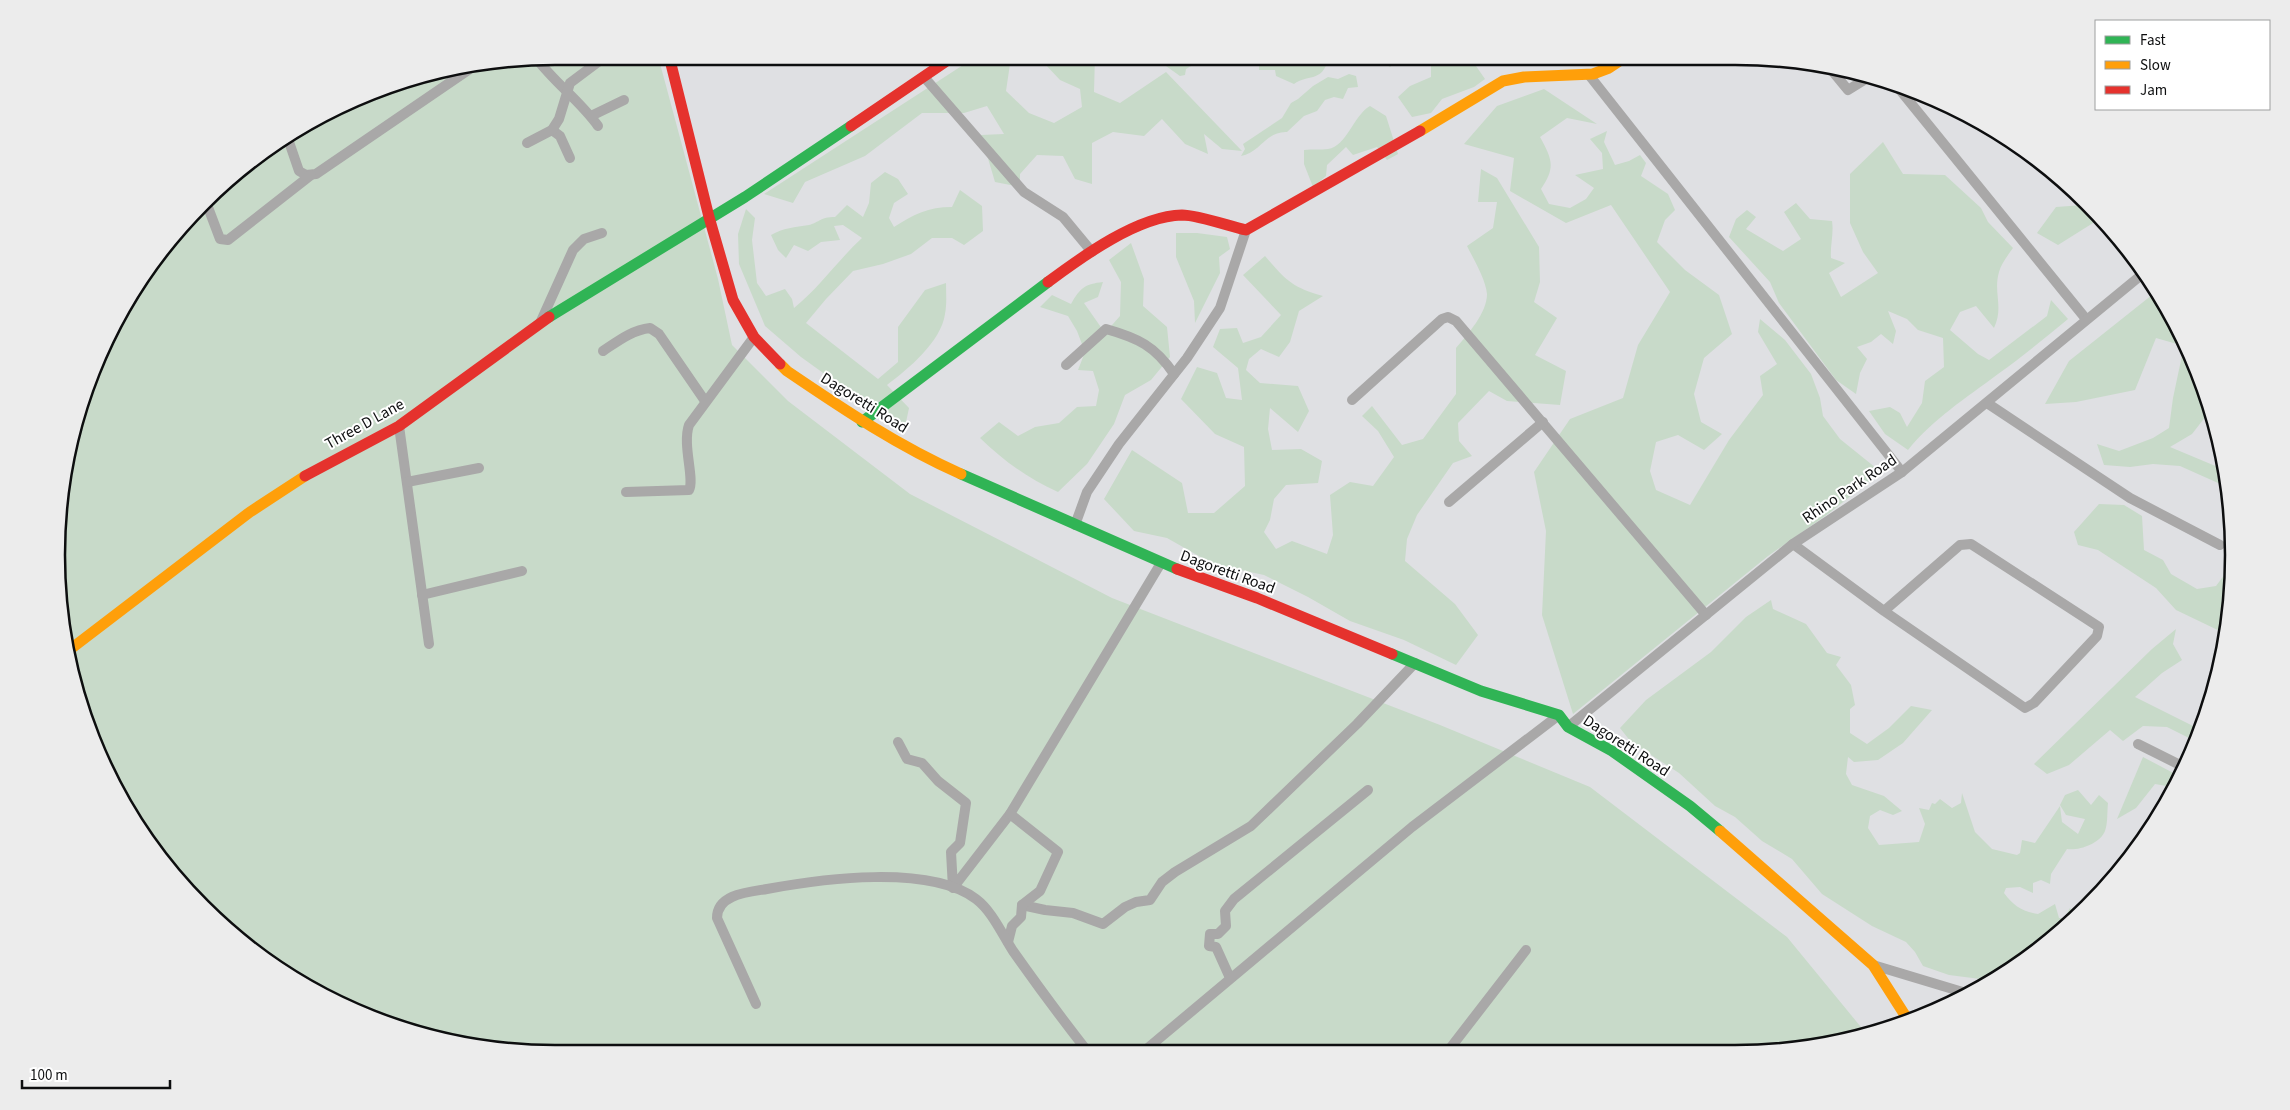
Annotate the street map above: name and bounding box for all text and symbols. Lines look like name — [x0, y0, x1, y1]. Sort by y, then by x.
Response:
legend — [2095, 20, 2270, 110]
text: Fast — [2140, 30, 2166, 51]
text: Slow — [2140, 55, 2171, 76]
text: Jam — [2140, 80, 2167, 101]
street label: Dagoretti Road — [816, 367, 913, 439]
street label: Three D Lane — [321, 393, 408, 455]
street label: Rhino Park Road — [1798, 449, 1901, 529]
street label: Dagoretti Road — [1177, 545, 1278, 599]
street label: Dagoretti Road — [1579, 710, 1674, 782]
scale bar — [22, 1058, 170, 1090]
text: 100 m — [30, 1065, 68, 1086]

